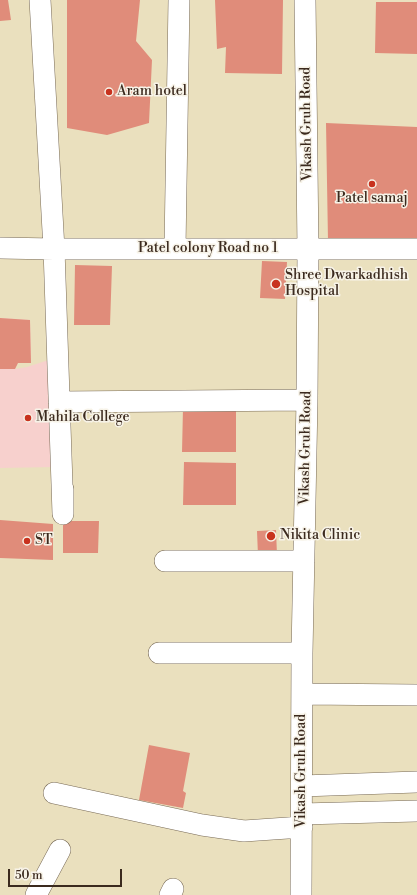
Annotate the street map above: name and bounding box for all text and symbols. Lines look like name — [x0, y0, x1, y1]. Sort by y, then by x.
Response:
street label: Vikash Gruh Road — [298, 67, 316, 181]
place label: Aram hotel — [117, 84, 187, 100]
marker: Aram hotel — [104, 87, 114, 97]
marker: Patel samaj — [367, 179, 377, 189]
place label: Patel samaj — [336, 191, 408, 207]
street label: Patel colony Road no 1 — [138, 241, 278, 257]
place label: Shree Dwarkadhish Hospital — [285, 268, 408, 300]
marker: Shree Dwarkadhish Hospital — [270, 278, 282, 290]
street label: Vikash Gruh Road — [297, 391, 315, 505]
place label: Mahila College — [36, 410, 130, 426]
marker: Mahila College — [23, 413, 33, 423]
place label: Nikita Clinic — [280, 528, 360, 544]
marker: Nikita Clinic — [265, 530, 277, 542]
place label: ST — [35, 533, 53, 549]
marker: ST — [22, 536, 32, 546]
street label: Vikash Gruh Road — [294, 714, 310, 828]
scale bar — [10, 861, 124, 887]
text: 50 m — [15, 868, 43, 883]

